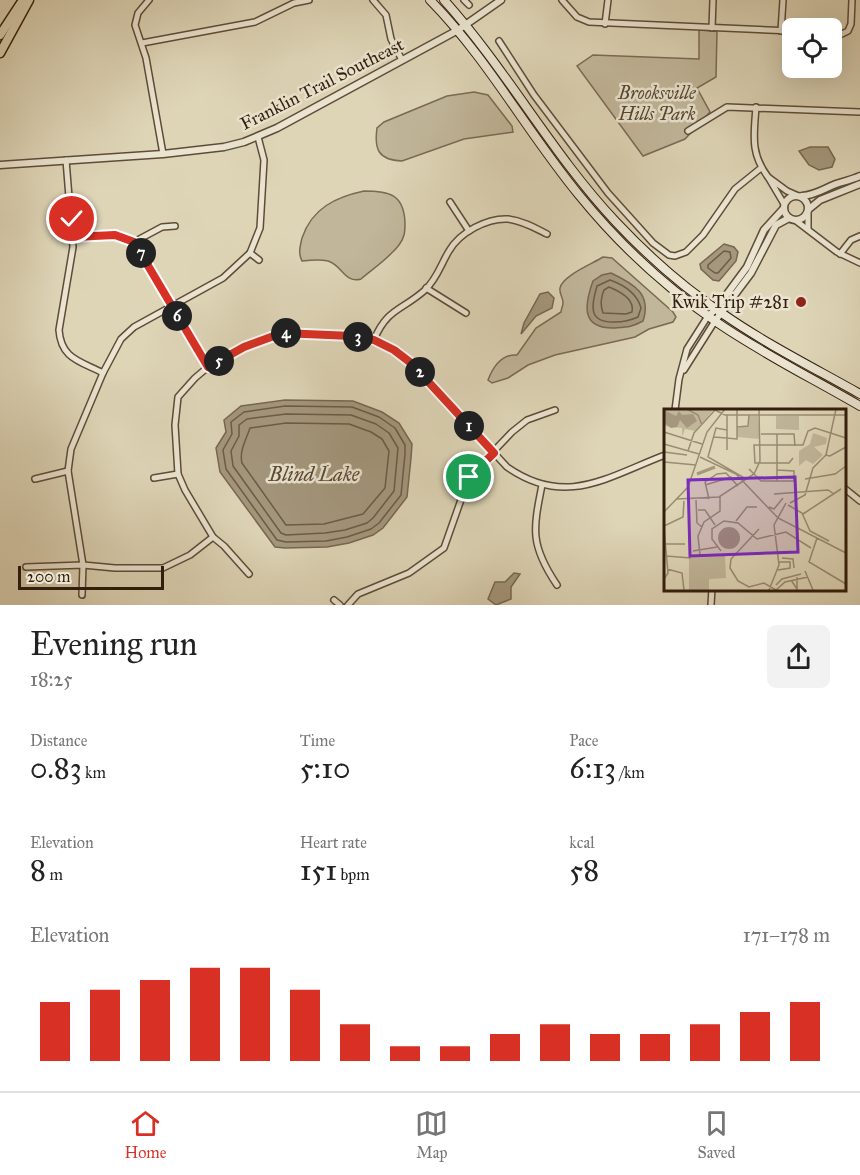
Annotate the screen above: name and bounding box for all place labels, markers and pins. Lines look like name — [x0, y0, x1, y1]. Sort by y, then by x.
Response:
pin — [46, 193, 97, 244]
pin: 7 — [126, 238, 156, 268]
place label: Kwik Trip #281 — [671, 291, 789, 313]
marker: Kwik Trip #281 — [794, 295, 808, 309]
pin: 6 — [162, 301, 192, 331]
pin: 4 — [271, 318, 301, 348]
pin: 3 — [343, 322, 373, 352]
pin: 5 — [204, 346, 234, 376]
pin: 2 — [405, 357, 435, 387]
pin: 1 — [454, 411, 484, 441]
pin — [443, 451, 494, 502]

